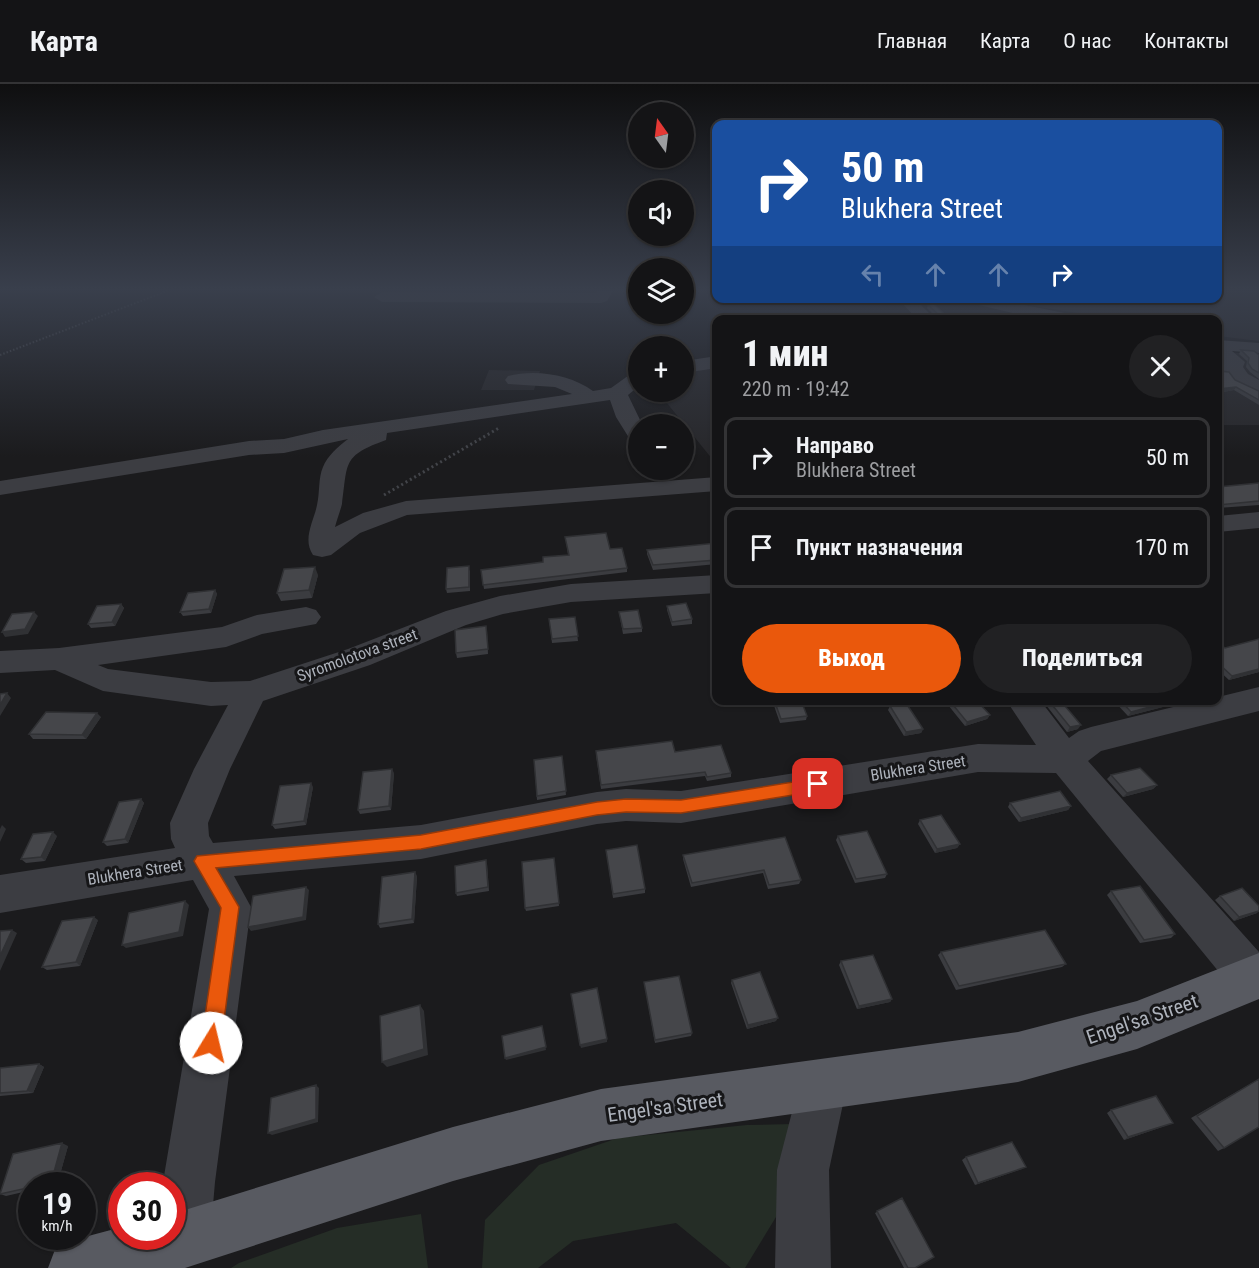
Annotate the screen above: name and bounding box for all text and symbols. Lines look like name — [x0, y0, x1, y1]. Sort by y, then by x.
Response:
text: Карта — [30, 25, 98, 58]
text: Главная — [877, 29, 947, 53]
text: Карта — [980, 29, 1030, 53]
text: О нас — [1063, 29, 1111, 53]
text: Контакты — [1144, 29, 1229, 53]
north arrow — [628, 102, 694, 168]
map controls — [628, 102, 694, 480]
text: 50 m — [841, 143, 924, 192]
icon: right — [742, 144, 820, 222]
button: sound — [628, 180, 694, 246]
text: Blukhera Street — [841, 193, 1003, 225]
button: layers — [628, 258, 694, 324]
icon: left — [856, 258, 889, 291]
icon: ahead — [919, 258, 952, 291]
icon: ahead — [982, 258, 1015, 291]
icon: right — [1045, 258, 1078, 291]
text: 1 мин — [742, 333, 828, 375]
button: close — [1129, 335, 1192, 398]
button: + — [628, 336, 694, 402]
text: 220 m · 19:42 — [742, 377, 849, 401]
button: − — [628, 414, 694, 480]
text: Направо — [796, 433, 874, 458]
icon: right — [745, 441, 778, 474]
text: 50 m — [1146, 445, 1189, 470]
text: Blukhera Street — [796, 458, 916, 482]
icon: arrive — [745, 531, 778, 564]
text: Пункт назначения — [796, 535, 963, 560]
text: 170 m — [1135, 535, 1189, 560]
street label: Syromolotova street — [294, 624, 420, 686]
button: Выход — [742, 624, 961, 693]
button: Поделиться — [973, 624, 1192, 693]
street label: Blukhera Street — [869, 751, 967, 785]
pin — [792, 758, 843, 809]
icon: arrive — [801, 767, 834, 800]
street label: Blukhera Street — [86, 855, 184, 889]
street label: Engel'sa Street — [1083, 989, 1201, 1049]
position arrow — [179, 1011, 243, 1075]
street label: Engel'sa Street — [606, 1087, 724, 1127]
speed limit sign: 30 — [108, 1172, 186, 1250]
text: 19 — [42, 1186, 72, 1221]
text: km/h — [42, 1217, 72, 1235]

